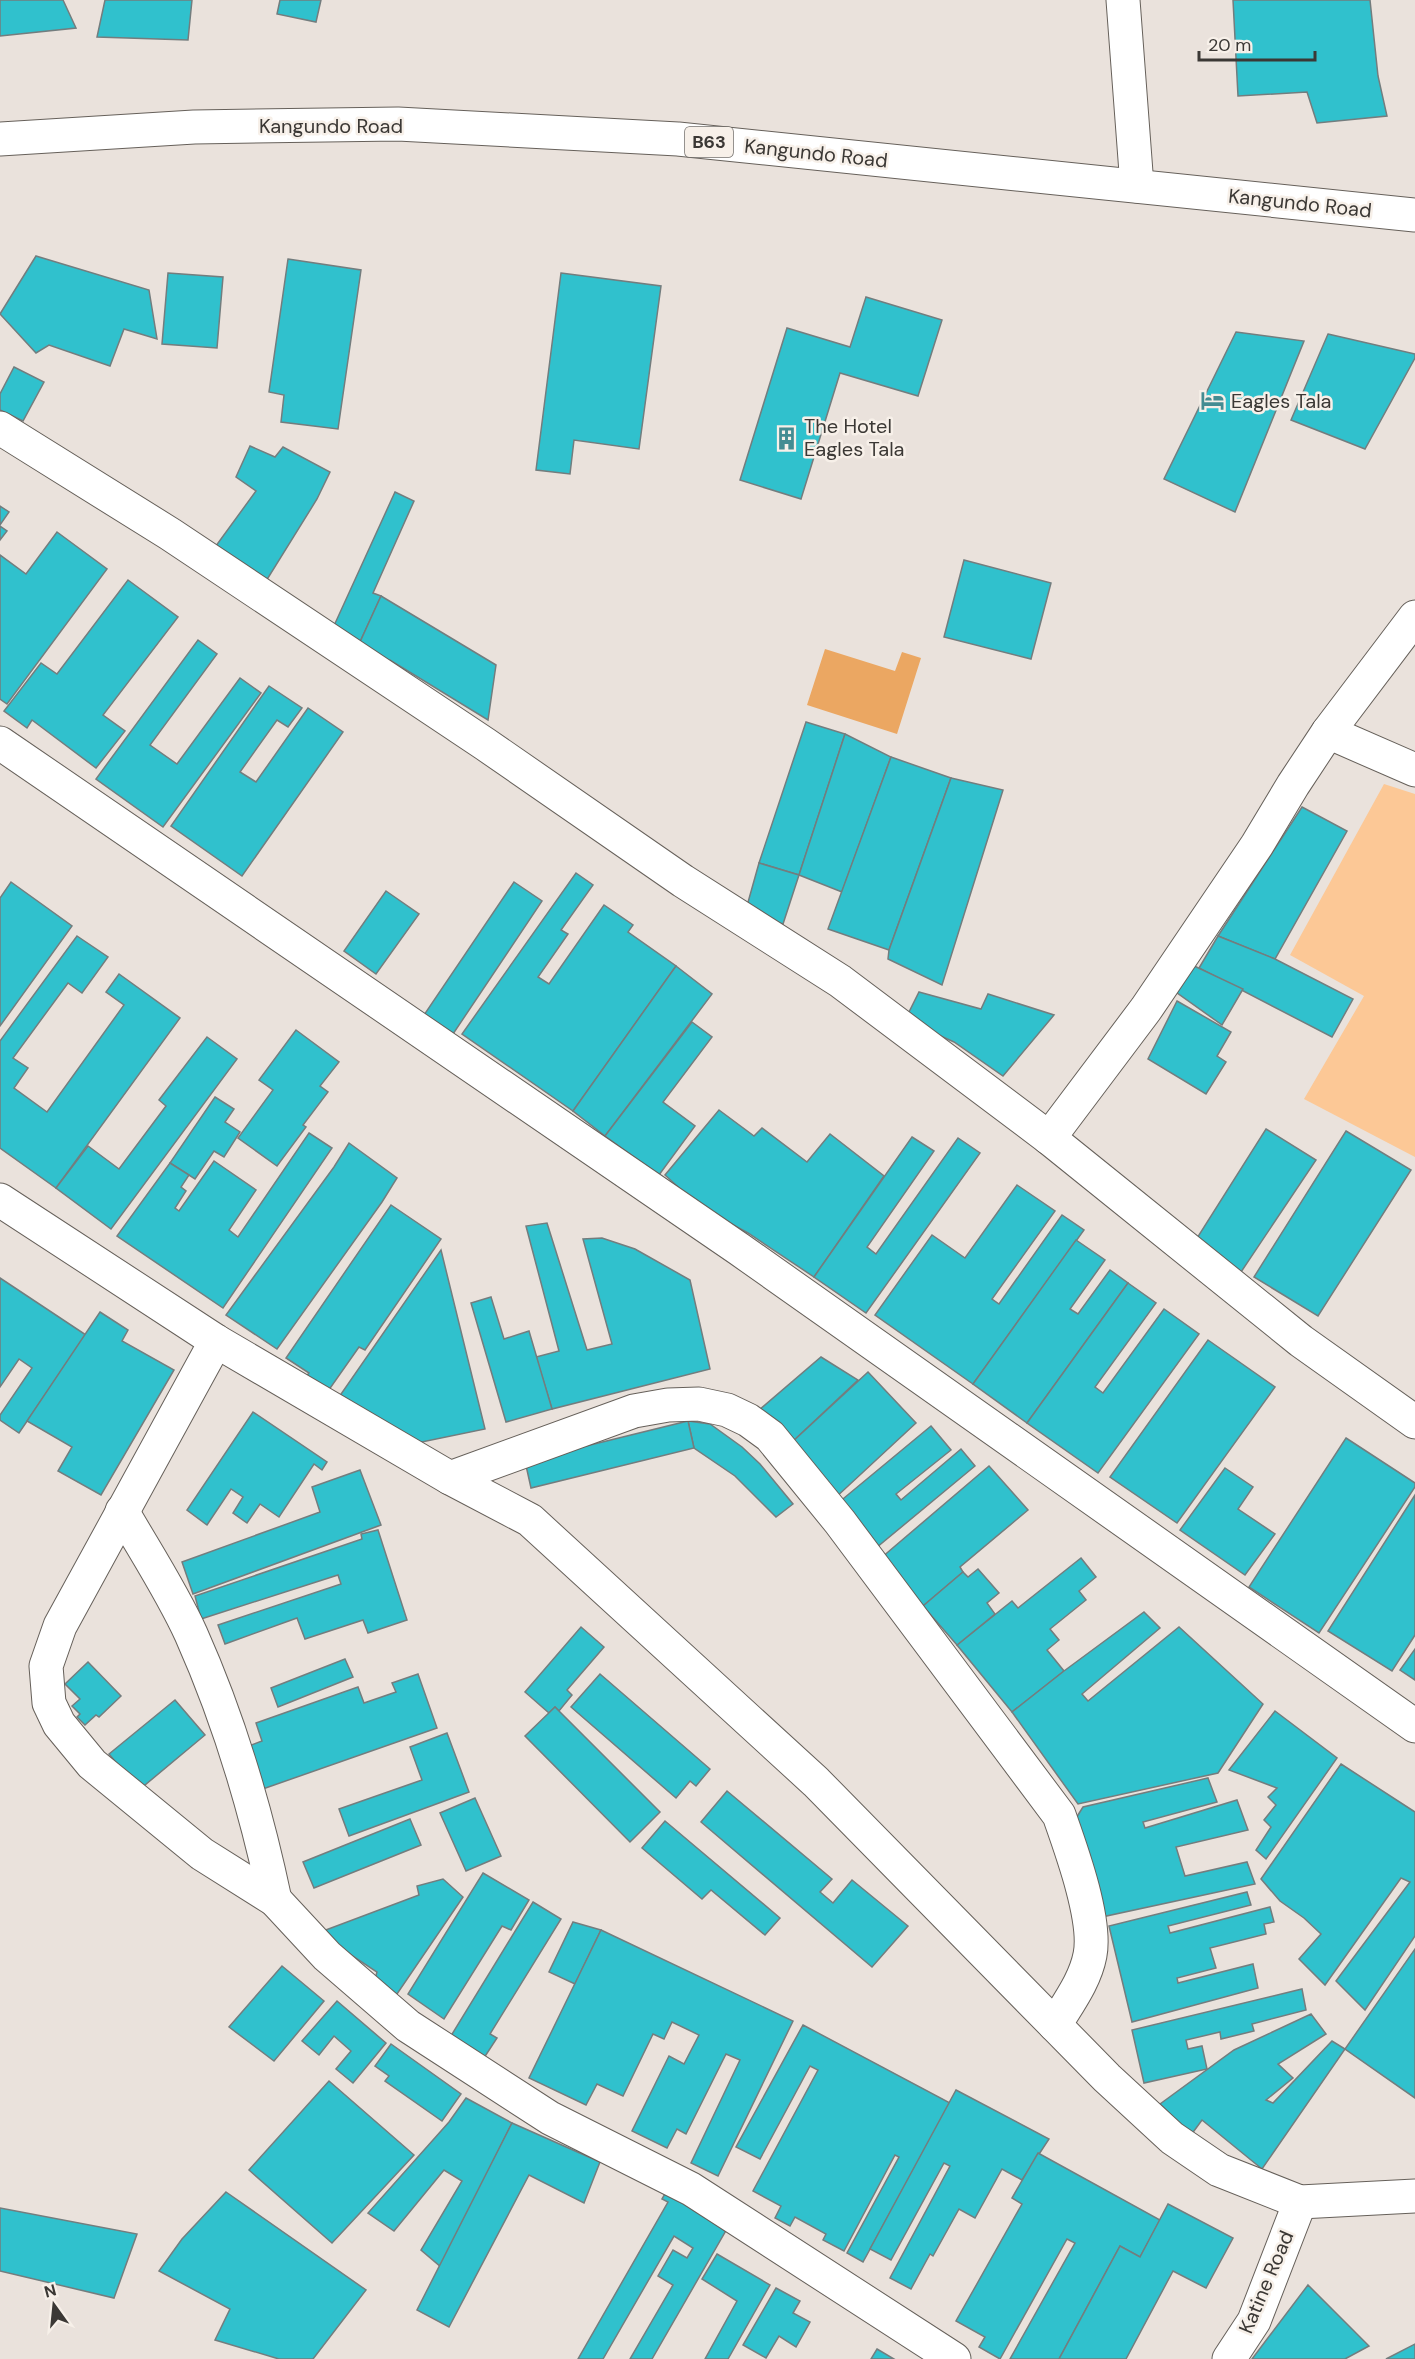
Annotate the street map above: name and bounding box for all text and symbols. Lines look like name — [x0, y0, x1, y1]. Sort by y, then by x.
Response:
scale bar — [1199, 24, 1314, 62]
text: 20 m — [1208, 33, 1251, 57]
street label: Kangundo Road — [259, 113, 403, 139]
road number: B63 — [685, 127, 733, 157]
street label: Kangundo Road — [743, 133, 889, 173]
street label: Kangundo Road — [1227, 183, 1373, 223]
hotel icon: Eagles Tala — [1200, 388, 1226, 414]
place label: Eagles Tala — [1231, 388, 1331, 414]
place label: The Hotel Eagles Tala — [804, 413, 904, 462]
building icon: The Hotel Eagles Tala — [773, 425, 799, 451]
street label: Katine Road — [1233, 2227, 1299, 2337]
north arrow — [24, 2275, 84, 2335]
text: N — [42, 2279, 59, 2303]

